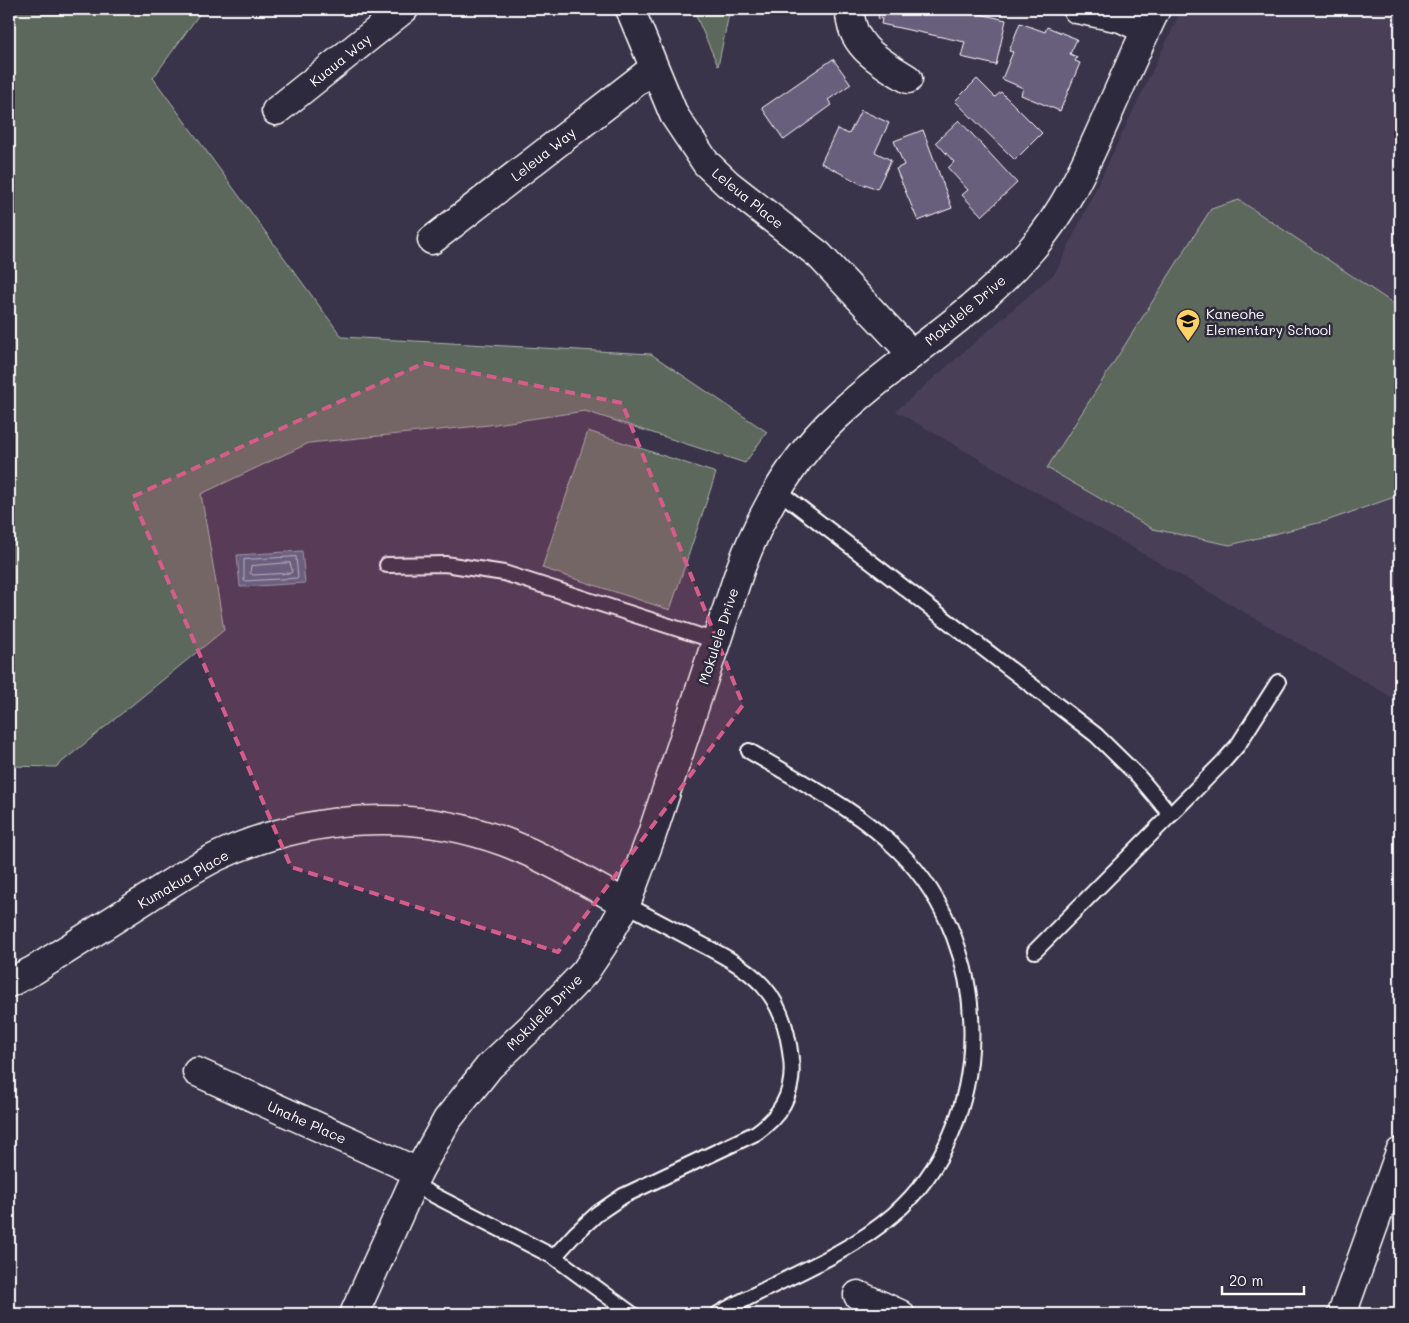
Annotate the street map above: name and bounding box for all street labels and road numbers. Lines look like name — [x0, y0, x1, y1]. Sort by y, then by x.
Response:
street label: Kuaua Way — [305, 29, 375, 91]
street label: Leleua Way — [507, 123, 579, 185]
street label: Leleua Place — [708, 163, 788, 233]
street label: Mokulele Drive — [920, 270, 1010, 350]
street label: Mokulele Drive — [693, 585, 743, 687]
street label: Kumakua Place — [134, 845, 232, 913]
street label: Mokulele Drive — [502, 970, 586, 1054]
street label: Unahe Place — [265, 1096, 349, 1148]

